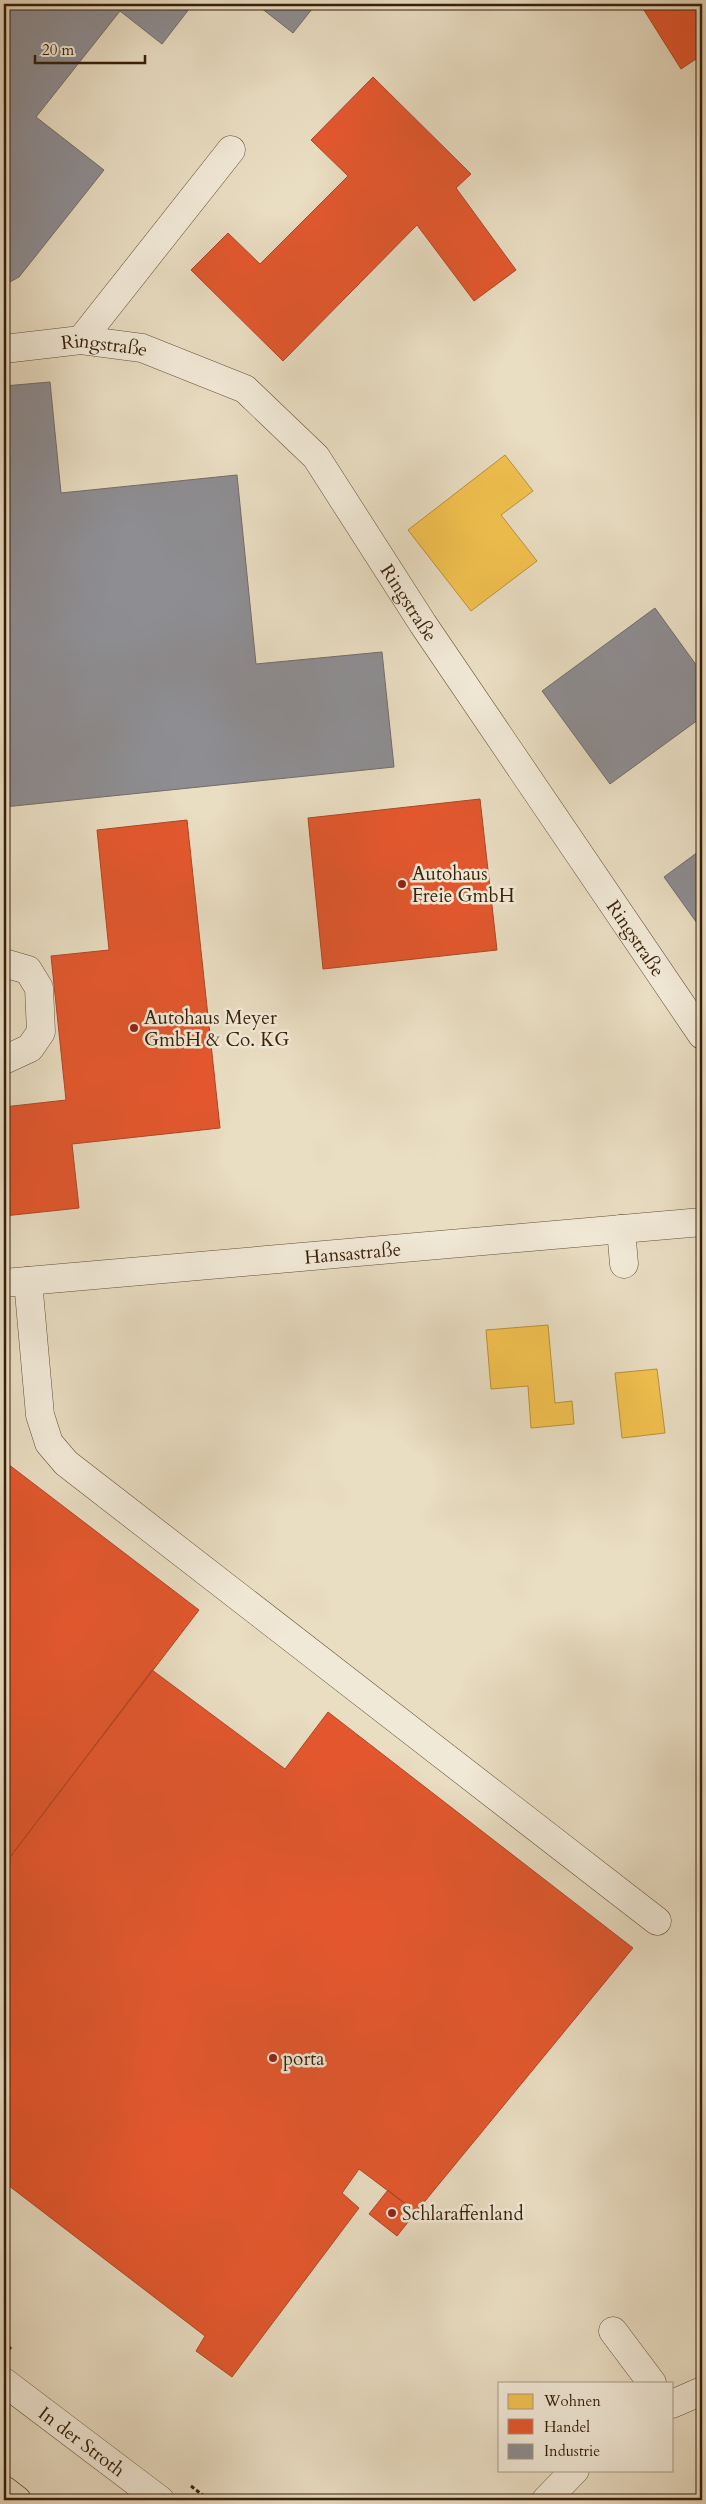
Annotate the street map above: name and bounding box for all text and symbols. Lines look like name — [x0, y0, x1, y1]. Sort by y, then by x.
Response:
scale bar — [35, 32, 145, 64]
text: 20 m — [42, 40, 74, 60]
street label: Ringstraße — [59, 328, 152, 363]
street label: Ringstraße — [374, 559, 443, 647]
place label: Autohaus Freie GmbH — [412, 861, 515, 909]
marker: Autohaus Freie GmbH — [396, 878, 408, 890]
street label: Ringstraße — [600, 895, 671, 982]
place label: Autohaus Meyer GmbH & Co. KG — [144, 1005, 289, 1053]
marker: Autohaus Meyer GmbH & Co. KG — [128, 1022, 140, 1034]
street label: Hansastraße — [303, 1236, 402, 1271]
place label: porta — [283, 2046, 325, 2072]
marker: porta — [267, 2052, 279, 2064]
place label: Schlaraffenland — [402, 2201, 524, 2227]
marker: Schlaraffenland — [386, 2207, 398, 2219]
legend — [498, 2382, 674, 2472]
text: Wohnen — [543, 2391, 601, 2411]
street label: In der Stroth — [33, 2401, 131, 2484]
text: Handel — [544, 2417, 590, 2437]
text: Industrie — [544, 2441, 600, 2461]

